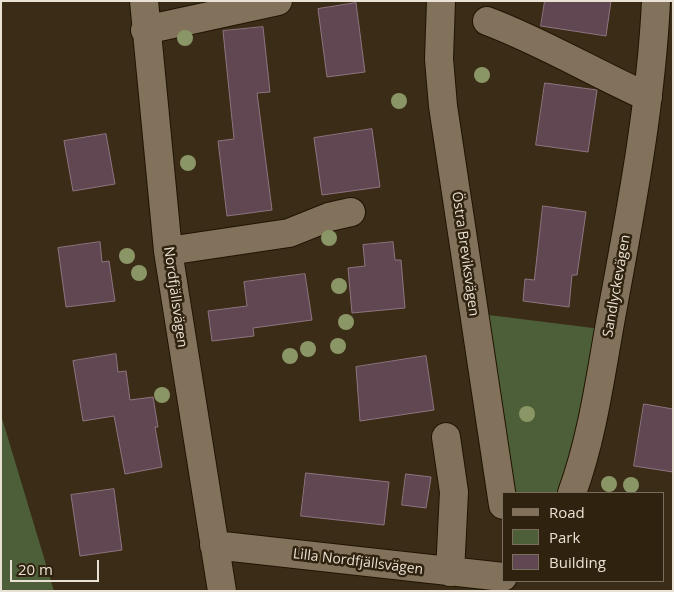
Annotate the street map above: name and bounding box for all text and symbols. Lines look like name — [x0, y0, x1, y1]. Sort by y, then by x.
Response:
street label: Östra Breviksvägen — [448, 191, 482, 317]
street label: Sandlyckevägen — [600, 233, 634, 339]
street label: Nordfjällsvägen — [160, 245, 190, 349]
legend — [502, 492, 664, 582]
text: Road — [549, 502, 585, 522]
text: Park — [549, 527, 580, 547]
street label: Lilla Nordfjällsvägen — [292, 546, 424, 578]
scale bar — [12, 550, 101, 582]
text: Building — [549, 552, 606, 572]
text: 20 m — [18, 559, 53, 579]

